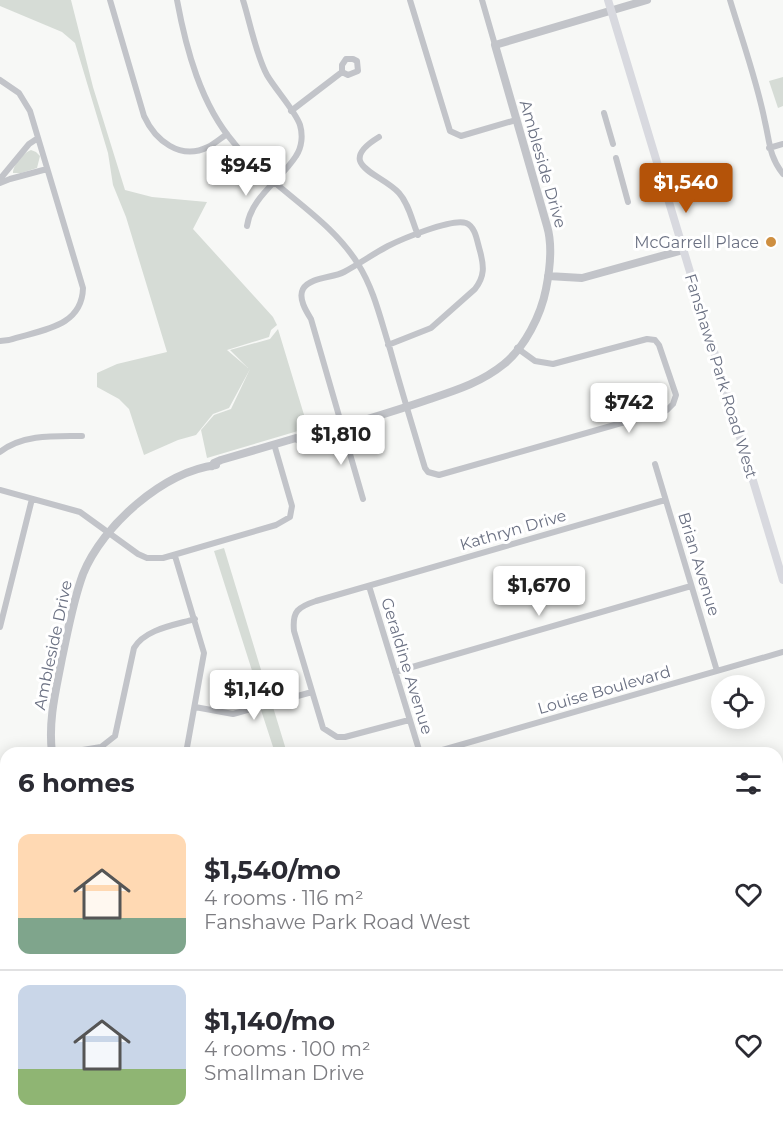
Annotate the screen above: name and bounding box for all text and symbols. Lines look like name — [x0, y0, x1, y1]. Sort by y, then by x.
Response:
street label: Ambleside Drive — [516, 98, 570, 230]
pin: $945 — [210, 146, 282, 197]
text: $945 — [221, 153, 271, 177]
pin: $1,540 — [637, 163, 735, 214]
text: $1,540 — [654, 170, 718, 194]
place label: McGarrell Place — [634, 233, 759, 252]
marker: McGarrell Place — [764, 235, 778, 249]
street label: Fanshawe Park Road West — [681, 271, 761, 481]
pin: $742 — [593, 383, 665, 434]
text: $742 — [604, 390, 654, 414]
pin: $1,810 — [292, 415, 390, 466]
text: $1,810 — [311, 422, 371, 446]
street label: Kathryn Drive — [458, 506, 568, 554]
street label: Brian Avenue — [674, 510, 724, 618]
pin: $1,670 — [490, 566, 588, 617]
text: $1,670 — [507, 573, 571, 597]
street label: Ambleside Drive — [30, 578, 76, 712]
street label: Geraldine Avenue — [377, 595, 437, 737]
street label: Louise Boulevard — [535, 662, 673, 718]
pin: $1,140 — [205, 670, 303, 721]
map controls — [711, 675, 765, 729]
button: locate — [711, 675, 765, 729]
text: $1,140 — [224, 677, 284, 701]
text: 6 homes — [18, 767, 135, 799]
icon: filters — [732, 767, 765, 800]
text: $1,540/mo — [204, 854, 341, 886]
icon: home — [66, 858, 138, 930]
icon: heart — [732, 878, 765, 911]
text: 4 rooms · 116 m² — [204, 886, 364, 910]
text: Fanshawe Park Road West — [204, 910, 471, 934]
text: $1,140/mo — [204, 1005, 335, 1037]
icon: home — [66, 1009, 138, 1081]
icon: heart — [732, 1029, 765, 1062]
text: 4 rooms · 100 m² — [204, 1037, 371, 1061]
text: Smallman Drive — [204, 1061, 364, 1085]

